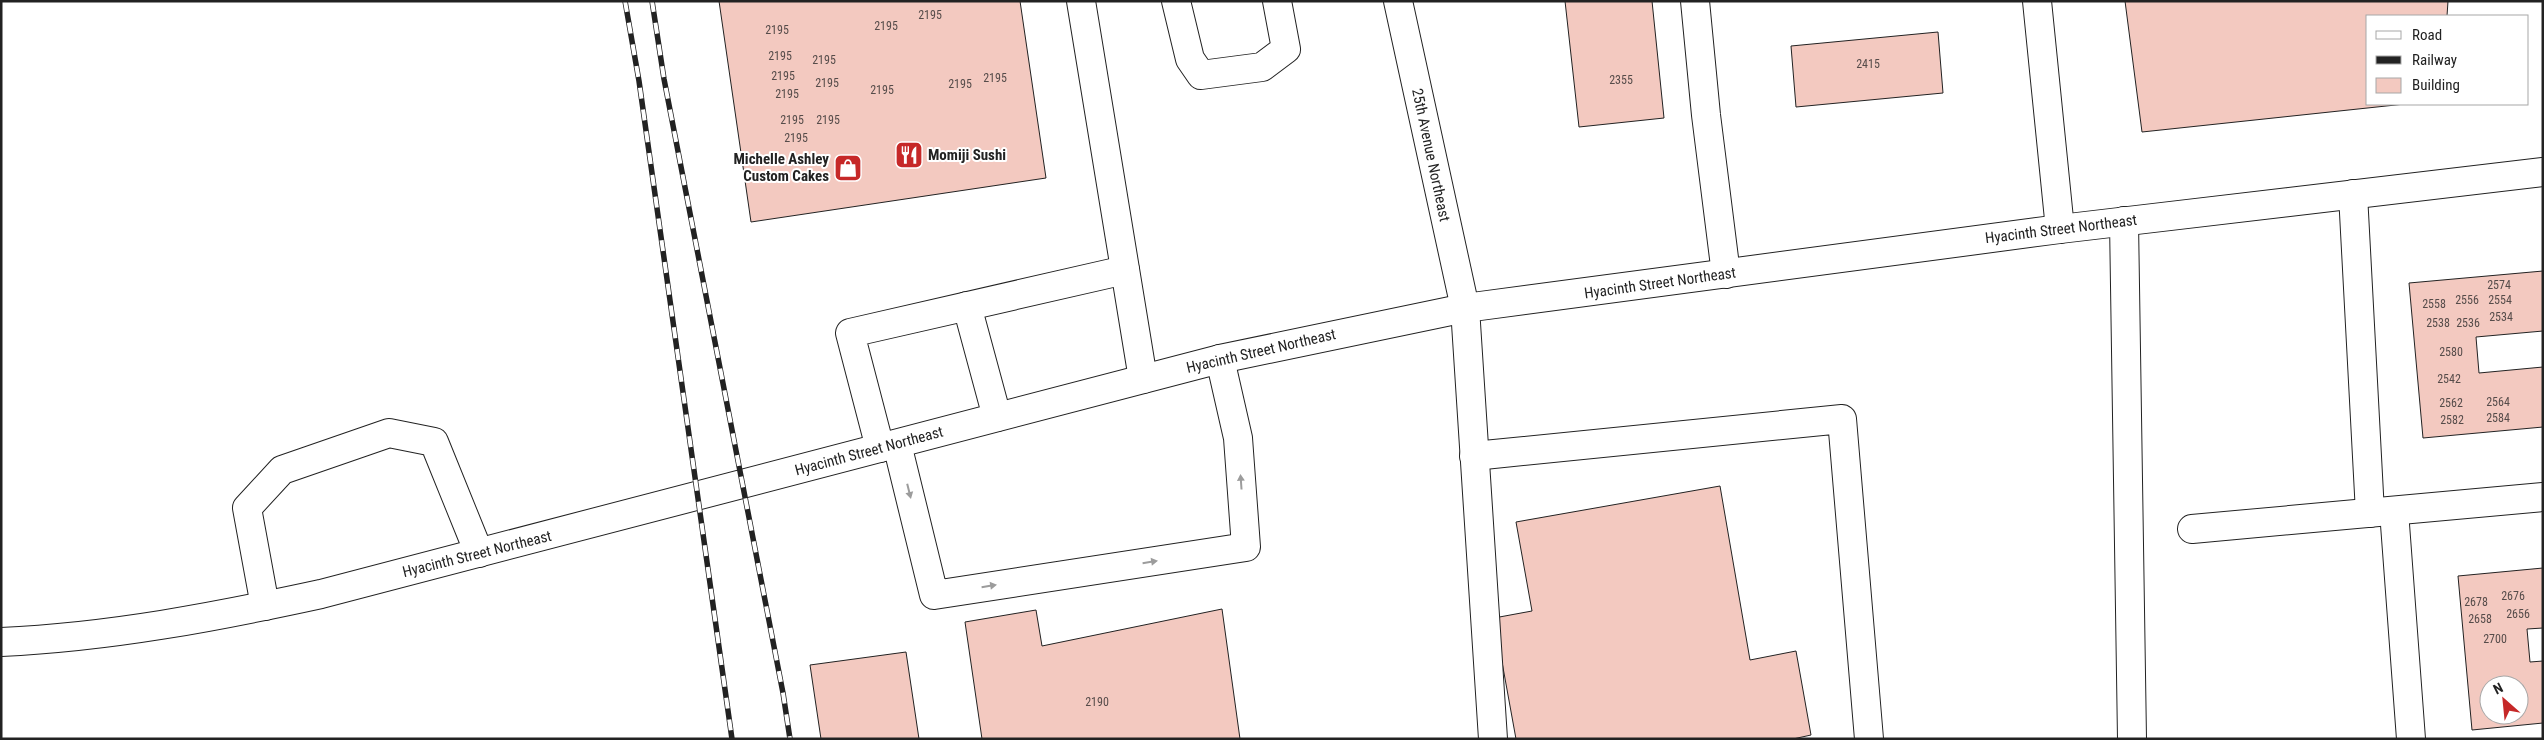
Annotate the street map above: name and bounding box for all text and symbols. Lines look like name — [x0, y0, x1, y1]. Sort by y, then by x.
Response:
house number: 2195 — [918, 8, 942, 22]
legend — [2366, 15, 2529, 105]
house number: 2195 — [874, 19, 898, 33]
house number: 2195 — [765, 23, 789, 37]
text: Road — [2412, 26, 2442, 44]
house number: 2195 — [768, 49, 792, 63]
text: Railway — [2412, 51, 2457, 69]
house number: 2195 — [812, 53, 836, 67]
house number: 2415 — [1856, 57, 1880, 71]
house number: 2195 — [771, 69, 795, 83]
house number: 2195 — [983, 71, 1007, 85]
house number: 2355 — [1609, 73, 1633, 87]
house number: 2195 — [815, 76, 839, 90]
text: Building — [2412, 76, 2460, 94]
house number: 2195 — [948, 77, 972, 91]
house number: 2195 — [870, 83, 894, 97]
house number: 2195 — [775, 87, 799, 101]
street label: 25th Avenue Northeast — [1408, 87, 1454, 223]
house number: 2195 — [780, 113, 804, 127]
house number: 2195 — [816, 113, 840, 127]
house number: 2195 — [784, 131, 808, 145]
restaurant icon: Momiji Sushi — [894, 140, 924, 170]
place label: Momiji Sushi — [928, 146, 1006, 164]
place label: Michelle Ashley Custom Cakes — [733, 150, 829, 185]
shop icon: Michelle Ashley Custom Cakes — [833, 153, 863, 183]
street label: Hyacinth Street Northeast — [1984, 211, 2138, 247]
street label: Hyacinth Street Northeast — [1583, 263, 1737, 303]
house number: 2574 — [2487, 278, 2511, 292]
house number: 2556 — [2455, 293, 2479, 307]
house number: 2554 — [2488, 293, 2512, 307]
house number: 2558 — [2422, 297, 2446, 311]
house number: 2534 — [2489, 310, 2513, 324]
house number: 2538 — [2426, 316, 2450, 330]
house number: 2536 — [2456, 316, 2480, 330]
street label: Hyacinth Street Northeast — [1184, 325, 1338, 377]
house number: 2580 — [2439, 345, 2463, 359]
house number: 2542 — [2437, 372, 2461, 386]
house number: 2564 — [2486, 395, 2510, 409]
house number: 2562 — [2439, 396, 2463, 410]
house number: 2584 — [2486, 411, 2510, 425]
house number: 2582 — [2440, 413, 2464, 427]
street label: Hyacinth Street Northeast — [793, 423, 945, 479]
one-way arrow — [1237, 474, 1245, 490]
one-way arrow — [905, 484, 913, 499]
street label: Hyacinth Street Northeast — [401, 527, 553, 581]
one-way arrow — [1142, 557, 1158, 565]
one-way arrow — [982, 582, 998, 590]
house number: 2676 — [2501, 589, 2525, 603]
house number: 2678 — [2464, 595, 2488, 609]
house number: 2656 — [2506, 607, 2530, 621]
house number: 2658 — [2468, 612, 2492, 626]
house number: 2700 — [2483, 632, 2507, 646]
north arrow — [2479, 675, 2529, 725]
text: N — [2491, 679, 2506, 697]
house number: 2190 — [1085, 695, 1109, 709]

